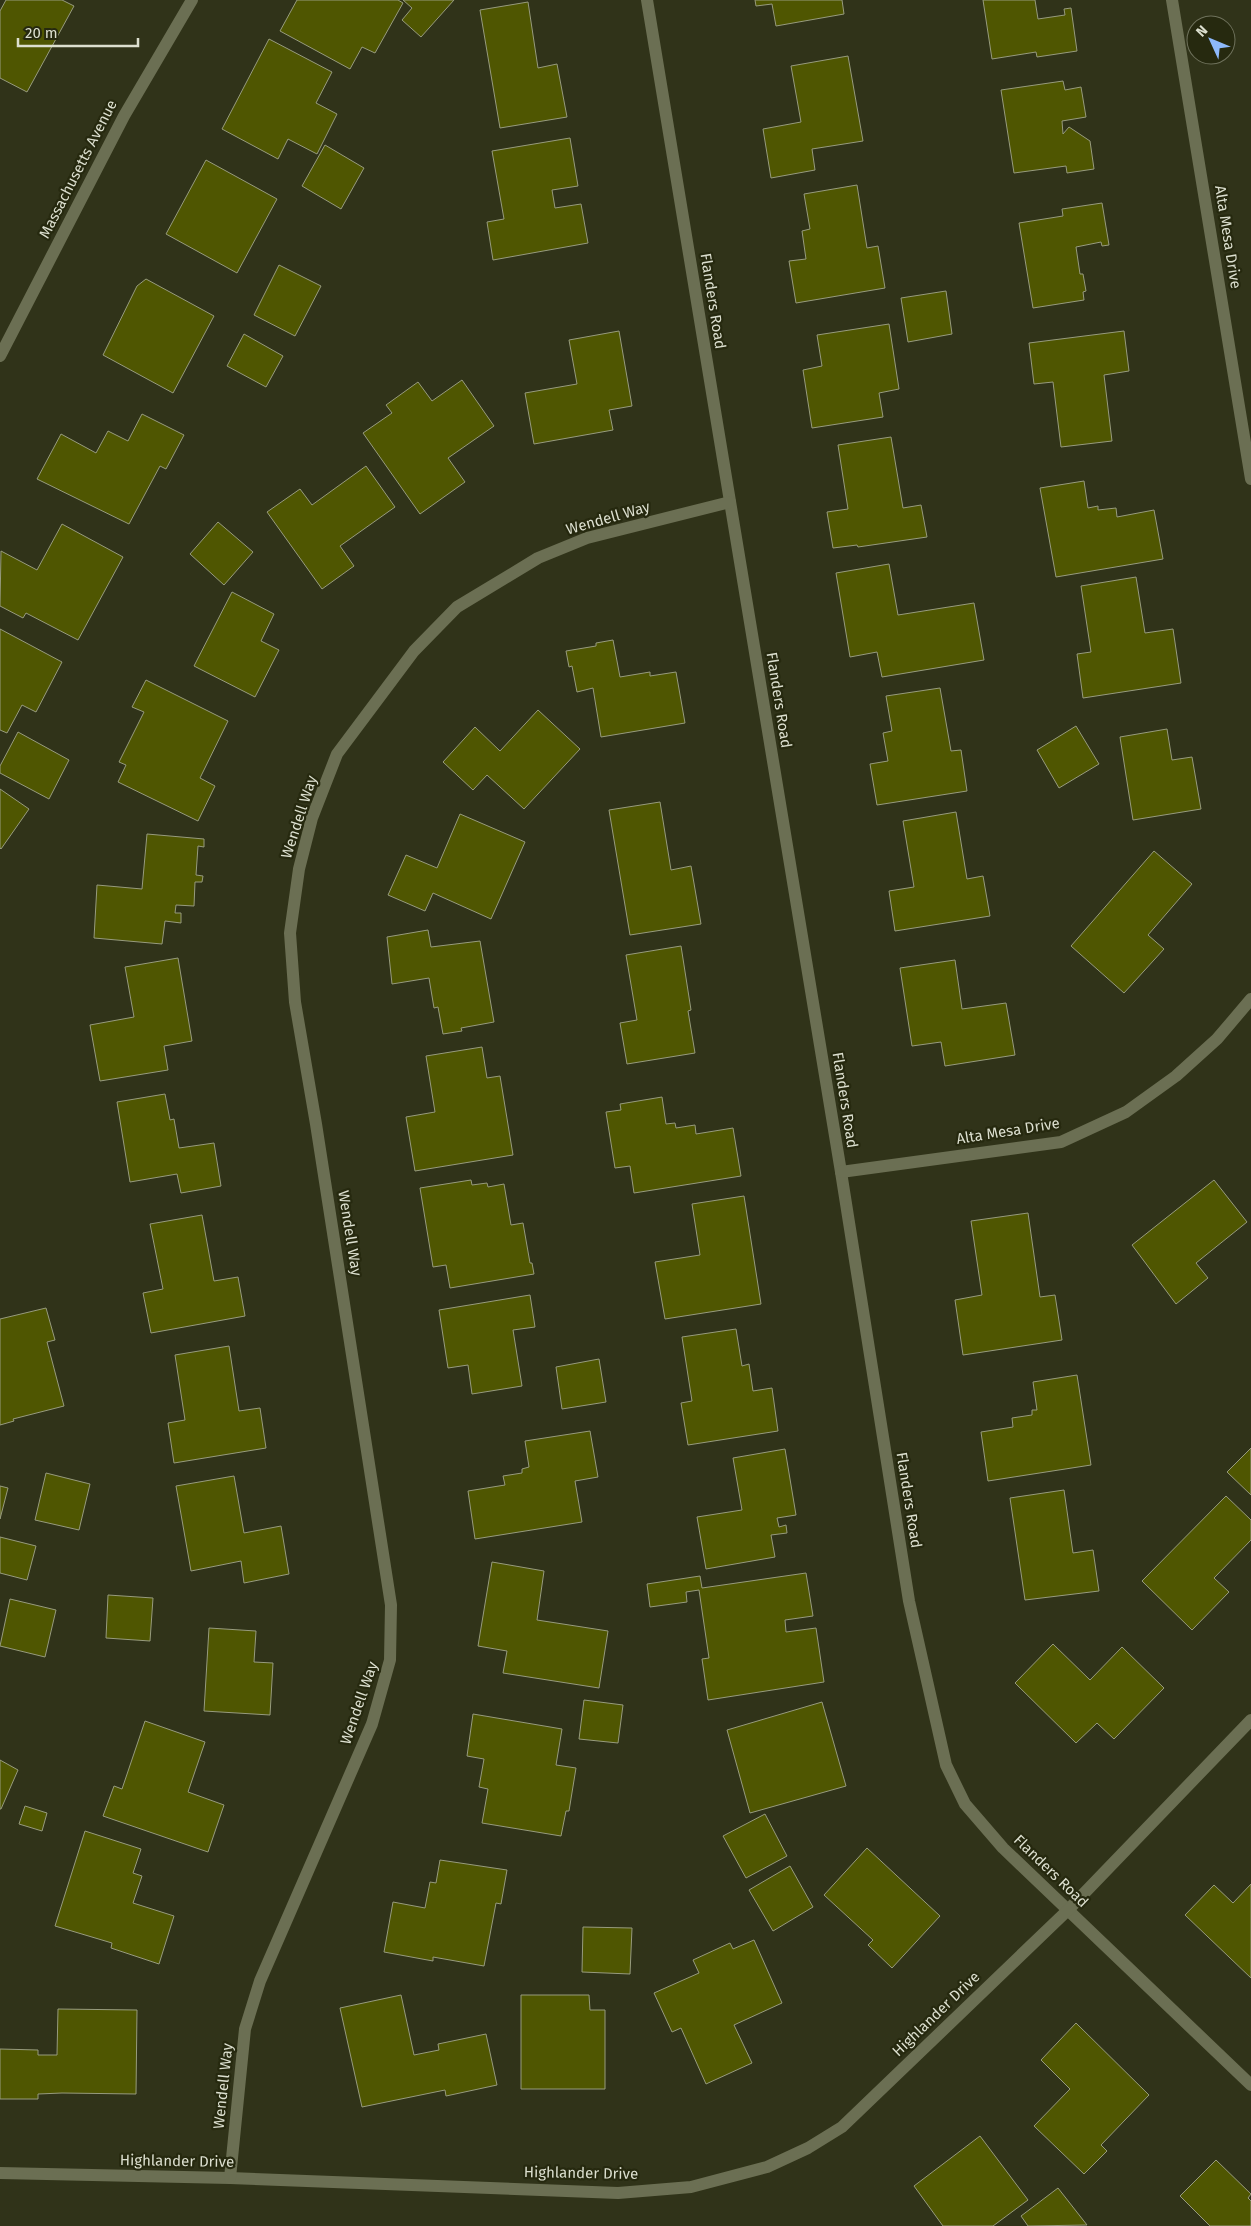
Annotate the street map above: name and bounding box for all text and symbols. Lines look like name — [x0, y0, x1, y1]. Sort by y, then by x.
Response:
scale bar — [18, 15, 138, 47]
north arrow — [1186, 15, 1236, 65]
text: N — [1193, 22, 1211, 41]
text: 20 m — [25, 24, 58, 42]
street label: Massachusetts Avenue — [35, 97, 121, 241]
street label: Alta Mesa Drive — [1211, 184, 1245, 290]
street label: Flanders Road — [697, 252, 729, 350]
street label: Wendell Way — [564, 497, 653, 539]
street label: Flanders Road — [763, 651, 795, 749]
street label: Wendell Way — [277, 773, 321, 861]
street label: Flanders Road — [829, 1051, 861, 1149]
street label: Alta Mesa Drive — [955, 1114, 1061, 1148]
street label: Wendell Way — [334, 1189, 366, 1278]
street label: Flanders Road — [893, 1451, 925, 1549]
street label: Wendell Way — [336, 1659, 382, 1747]
street label: Flanders Road — [1010, 1831, 1092, 1911]
street label: Highlander Drive — [889, 1968, 983, 2060]
street label: Wendell Way — [210, 2041, 237, 2130]
street label: Highlander Drive — [120, 2151, 234, 2171]
street label: Highlander Drive — [524, 2163, 638, 2183]

